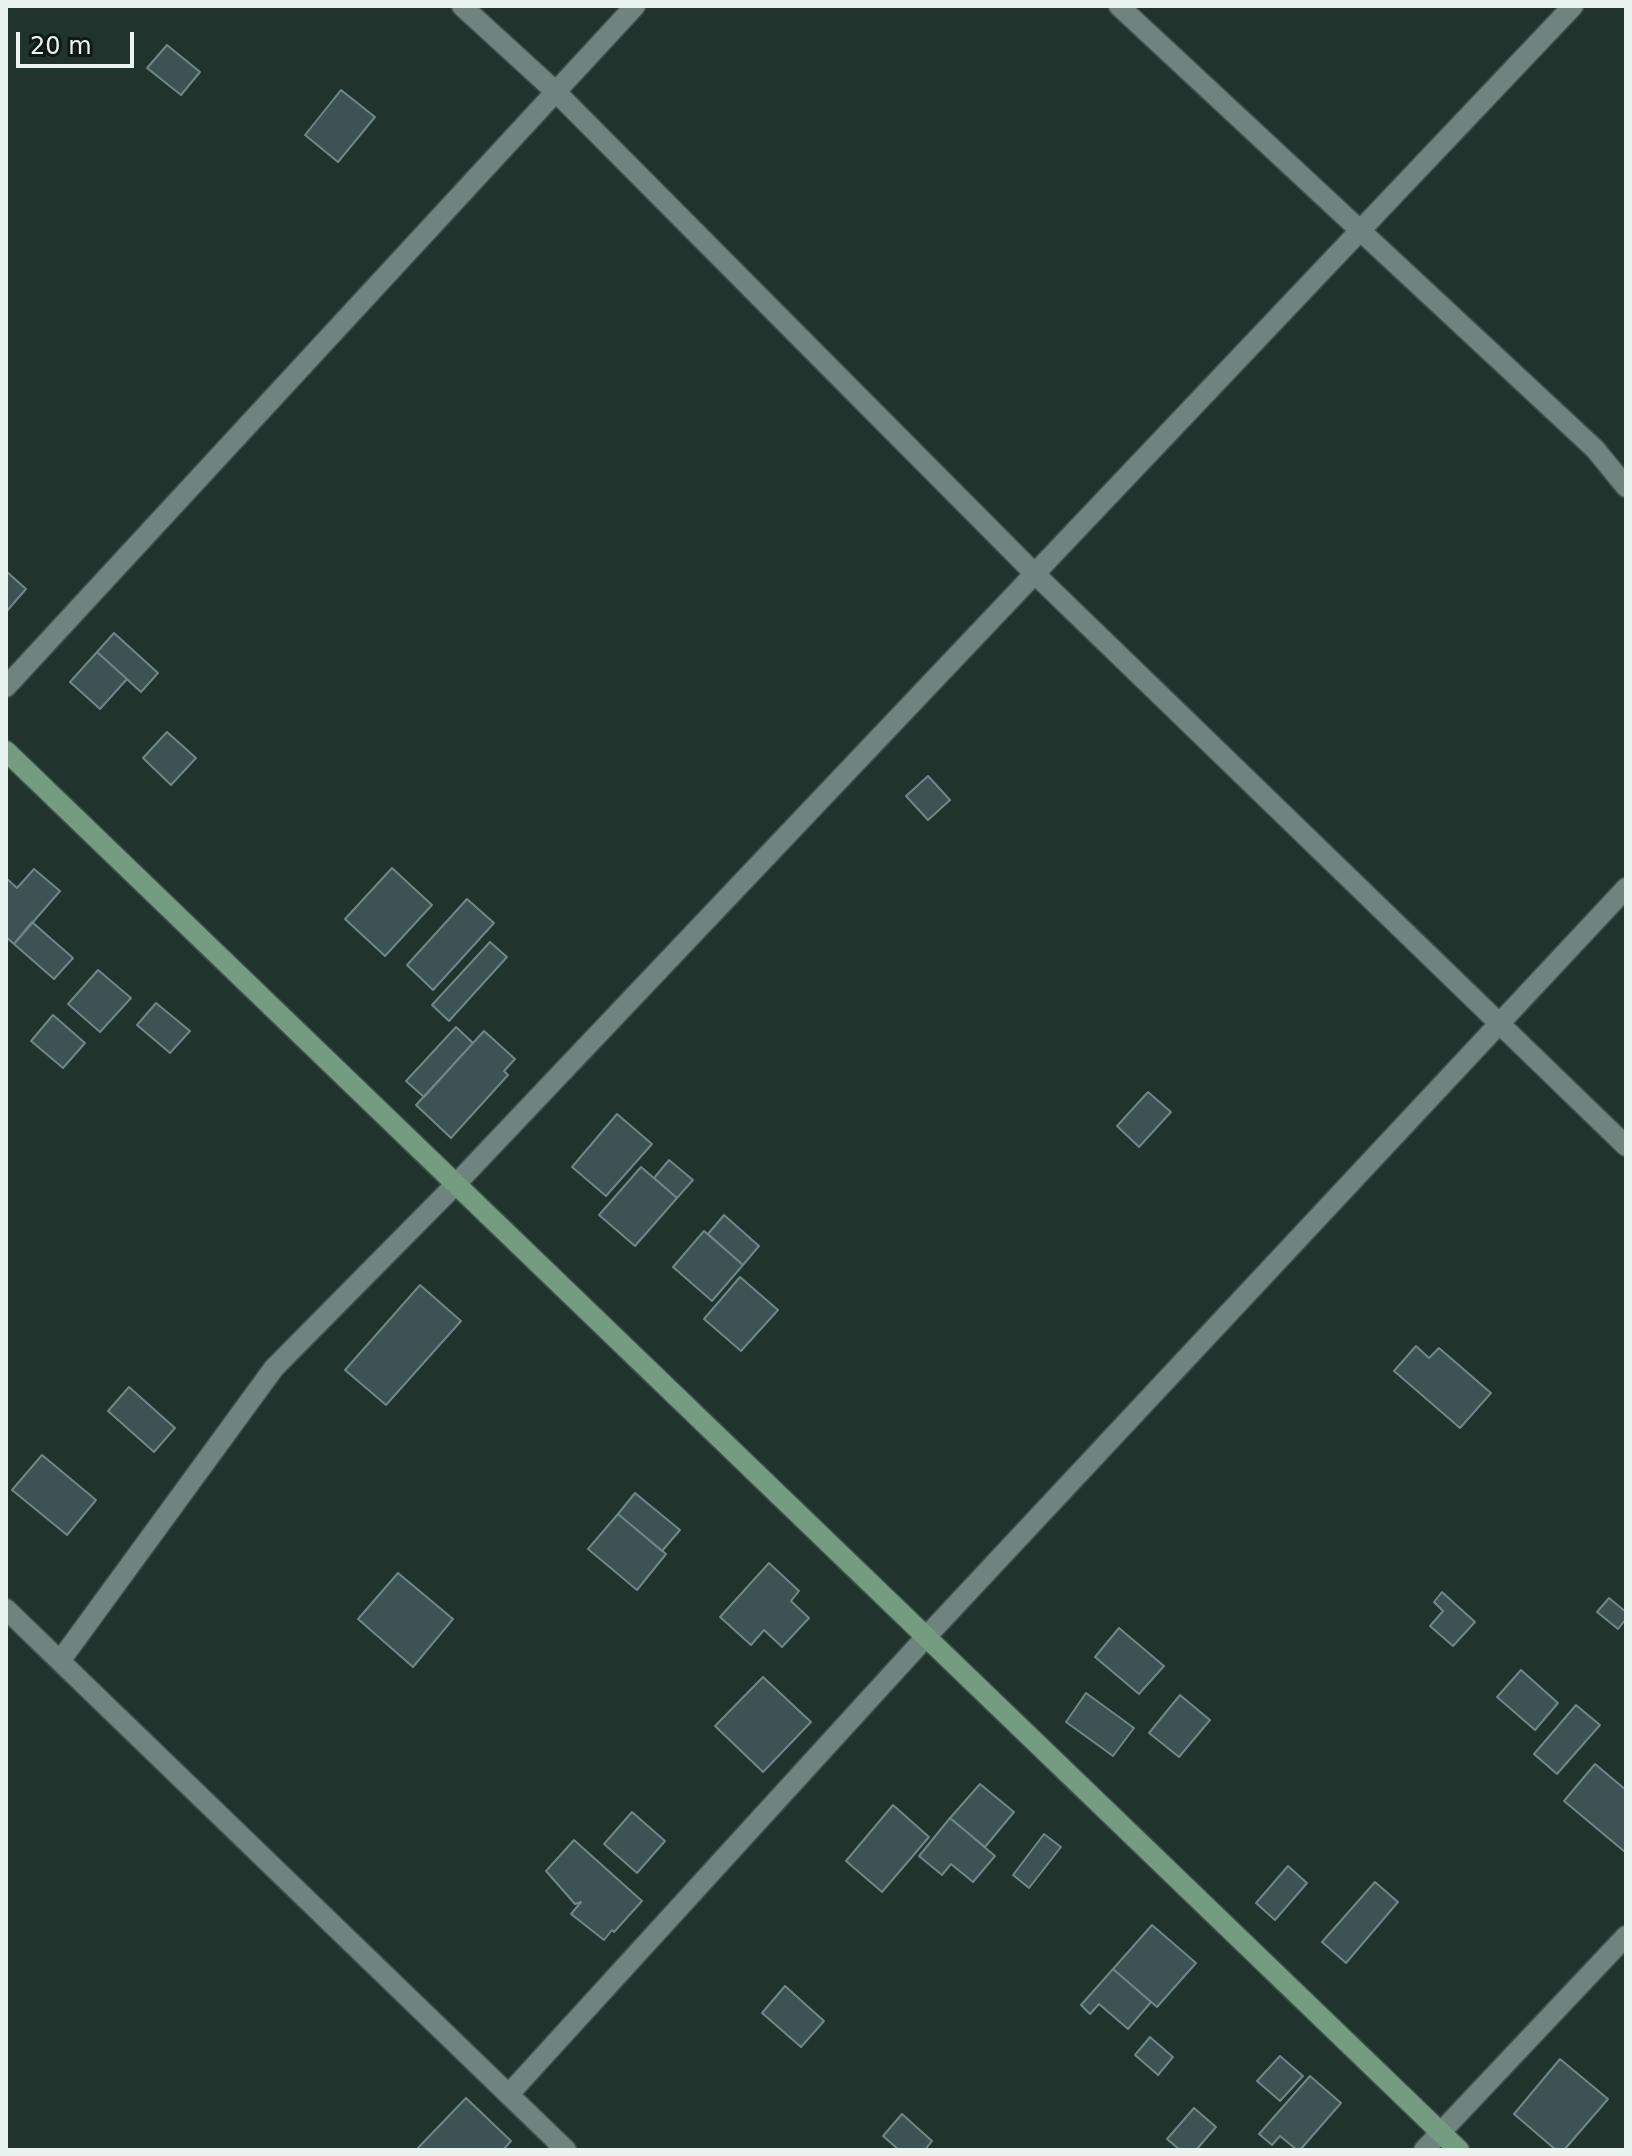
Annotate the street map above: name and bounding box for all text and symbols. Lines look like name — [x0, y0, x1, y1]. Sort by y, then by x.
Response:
scale bar — [20, 16, 138, 66]
text: 20 m — [30, 32, 92, 60]

